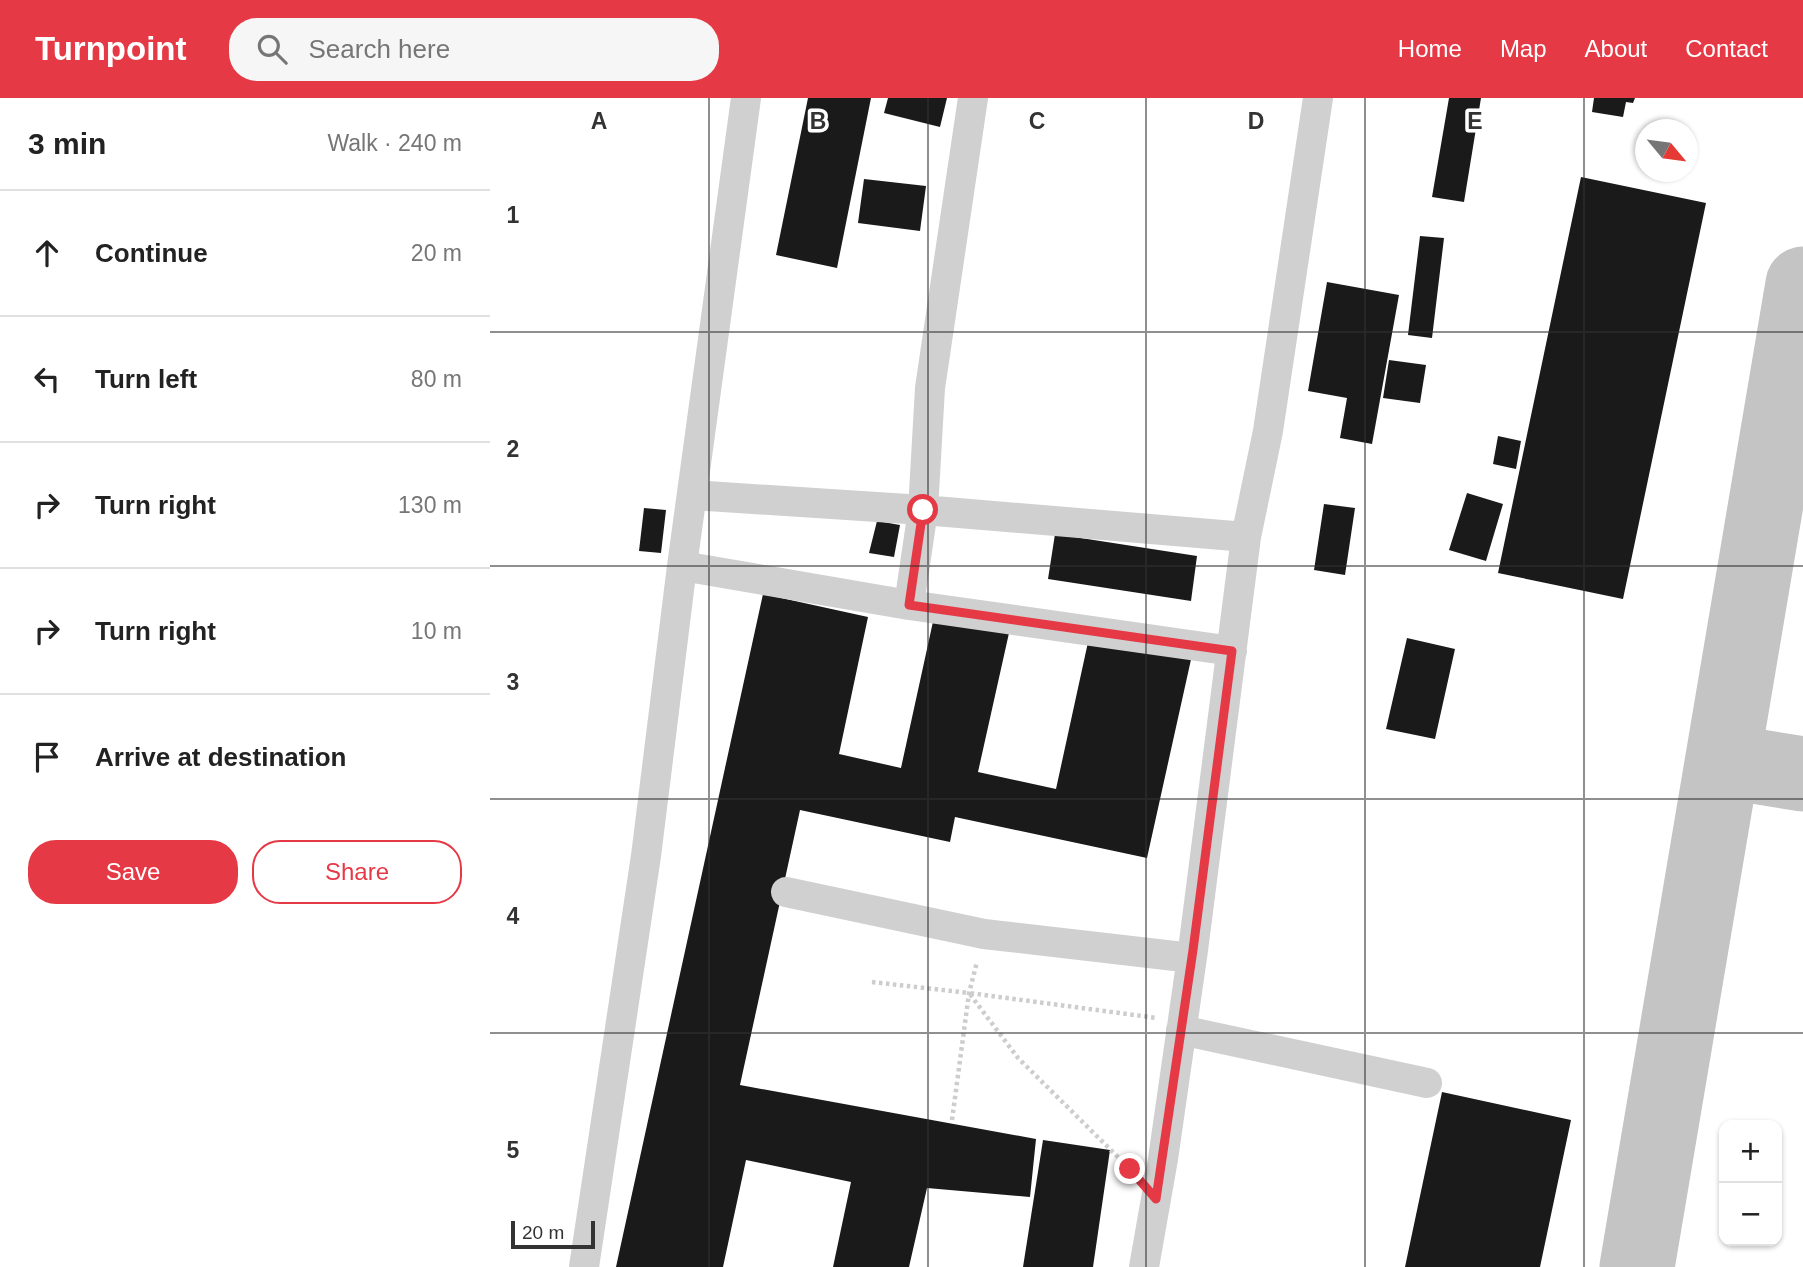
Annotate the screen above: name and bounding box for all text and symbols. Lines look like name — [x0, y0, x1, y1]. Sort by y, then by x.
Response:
search box — [229, 18, 719, 81]
text: Turnpoint — [35, 30, 187, 67]
icon: search — [253, 30, 291, 68]
text: Search here — [309, 34, 450, 64]
text: Home — [1398, 35, 1462, 62]
text: Map — [1500, 35, 1547, 62]
text: About — [1585, 35, 1647, 62]
text: Contact — [1685, 35, 1768, 62]
text: A — [591, 108, 607, 134]
text: B — [810, 108, 826, 134]
text: C — [1029, 108, 1045, 134]
text: D — [1248, 108, 1264, 134]
text: E — [1467, 108, 1483, 134]
north arrow — [1635, 119, 1698, 182]
text: 3 min — [28, 127, 106, 160]
text: Walk · 240 m — [327, 130, 462, 156]
text: 1 — [507, 202, 520, 228]
icon: ahead — [28, 234, 66, 272]
text: Continue — [95, 238, 208, 268]
text: 20 m — [411, 240, 462, 266]
icon: left — [28, 360, 66, 398]
text: Turn left — [95, 364, 197, 394]
text: 80 m — [411, 366, 462, 392]
text: 2 — [507, 436, 519, 462]
icon: right — [28, 486, 66, 524]
text: Turn right — [95, 490, 216, 520]
text: 130 m — [398, 492, 462, 518]
route start — [907, 494, 938, 525]
icon: right — [28, 612, 66, 650]
text: Turn right — [95, 616, 216, 646]
text: 10 m — [411, 618, 462, 644]
text: 3 — [507, 669, 519, 695]
icon: arrive — [28, 738, 66, 776]
text: Arrive at destination — [95, 742, 346, 772]
button: Save — [28, 840, 238, 904]
button: Share — [252, 840, 462, 904]
text: 4 — [507, 903, 520, 929]
map controls — [1719, 1120, 1782, 1246]
button: + — [1719, 1120, 1782, 1183]
text: 5 — [507, 1137, 520, 1163]
route end — [1114, 1153, 1145, 1184]
button: − — [1719, 1183, 1782, 1246]
scale bar — [511, 1218, 595, 1250]
text: 20 m — [522, 1222, 564, 1243]

